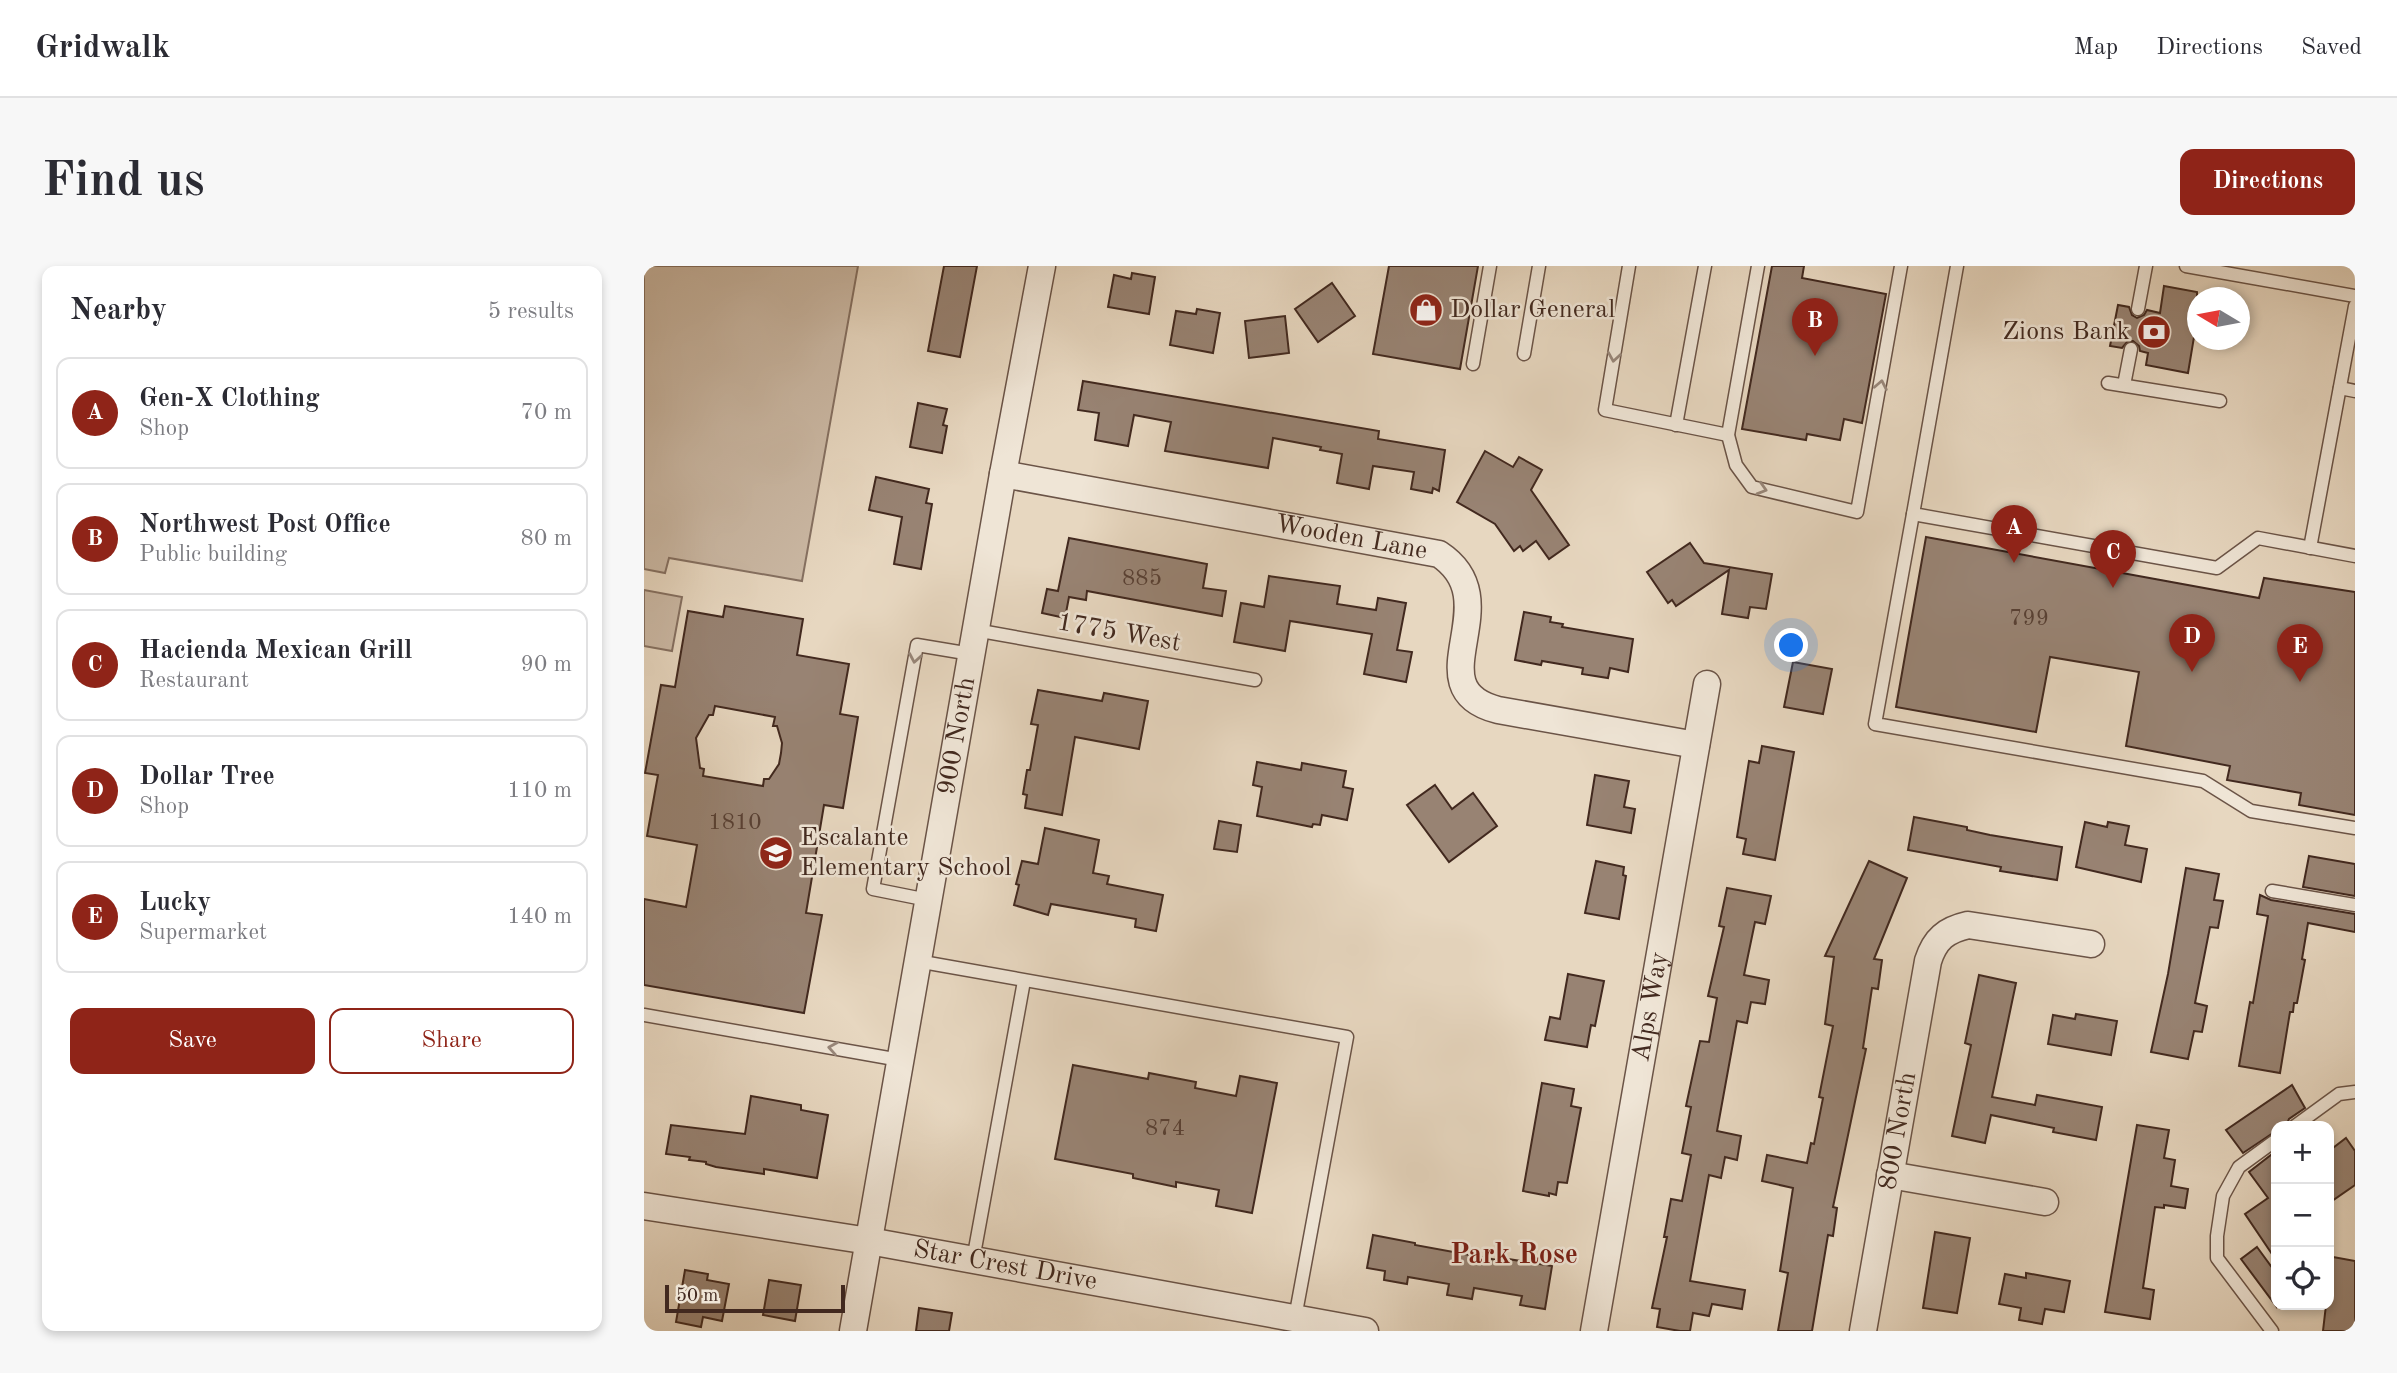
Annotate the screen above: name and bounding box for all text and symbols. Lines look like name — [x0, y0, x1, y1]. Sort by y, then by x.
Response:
text: Gridwalk — [35, 32, 170, 65]
text: Map — [2074, 36, 2118, 60]
text: Directions — [2156, 36, 2263, 60]
text: Saved — [2301, 36, 2362, 60]
button: Directions — [2180, 149, 2355, 215]
text: Find us — [42, 158, 205, 207]
north arrow — [2187, 287, 2250, 350]
shop icon: Dollar General — [1407, 291, 1445, 329]
text: Nearby — [70, 296, 167, 326]
place label: Dollar General — [1450, 297, 1615, 323]
pin: B — [1792, 298, 1838, 356]
text: 5 results — [488, 300, 574, 323]
bank icon: Zions Bank — [2135, 313, 2173, 351]
place label: Zions Bank — [2002, 319, 2130, 345]
one-way arrow — [1607, 352, 1622, 363]
one-way arrow — [1873, 379, 1888, 391]
text: Gen-X Clothing — [139, 386, 320, 412]
text: A — [86, 401, 104, 424]
text: 70 m — [521, 401, 572, 424]
text: Shop — [139, 417, 189, 440]
one-way arrow — [1755, 480, 1767, 495]
pin: A — [1991, 505, 2037, 563]
street label: Wooden Lane — [1273, 511, 1429, 565]
text: Northwest Post Office — [139, 512, 391, 538]
text: B — [87, 527, 103, 550]
text: 80 m — [521, 527, 572, 550]
pin: C — [2090, 530, 2136, 588]
text: Public building — [139, 543, 287, 566]
house number: 885 — [1122, 567, 1162, 590]
house number: 799 — [2009, 607, 2049, 630]
street label: 1775 West — [1055, 609, 1183, 657]
pin: D — [2169, 614, 2215, 672]
pin: E — [2277, 624, 2323, 682]
your location — [1774, 628, 1808, 662]
text: Hacienda Mexican Grill — [139, 638, 412, 664]
one-way arrow — [908, 652, 923, 664]
text: C — [87, 653, 103, 676]
text: 90 m — [521, 653, 572, 676]
text: Restaurant — [139, 669, 249, 692]
street label: 900 North — [934, 675, 980, 797]
text: Dollar Tree — [139, 764, 275, 790]
text: D — [86, 779, 104, 802]
text: 110 m — [507, 779, 572, 802]
text: Shop — [139, 795, 189, 818]
house number: 1810 — [708, 811, 762, 834]
place label: Escalante Elementary School — [800, 825, 1012, 881]
school or university icon: Escalante Elementary School — [757, 834, 795, 872]
text: Lucky — [139, 890, 211, 916]
text: E — [87, 905, 103, 928]
text: 140 m — [507, 905, 572, 928]
text: Supermarket — [139, 921, 267, 944]
street label: Alps Way — [1628, 950, 1673, 1064]
button: Save — [70, 1008, 315, 1074]
button: Share — [329, 1008, 574, 1074]
one-way arrow — [827, 1042, 839, 1057]
street label: 800 North — [1875, 1070, 1921, 1192]
house number: 874 — [1145, 1117, 1185, 1140]
map controls — [2271, 1121, 2334, 1310]
button: + — [2271, 1121, 2334, 1184]
button: − — [2271, 1184, 2334, 1247]
street label: Star Crest Drive — [911, 1236, 1099, 1295]
district label: Park Rose — [1450, 1242, 1578, 1270]
button: locate — [2271, 1247, 2334, 1310]
scale bar — [665, 1282, 845, 1314]
text: 50 m — [676, 1287, 718, 1306]

